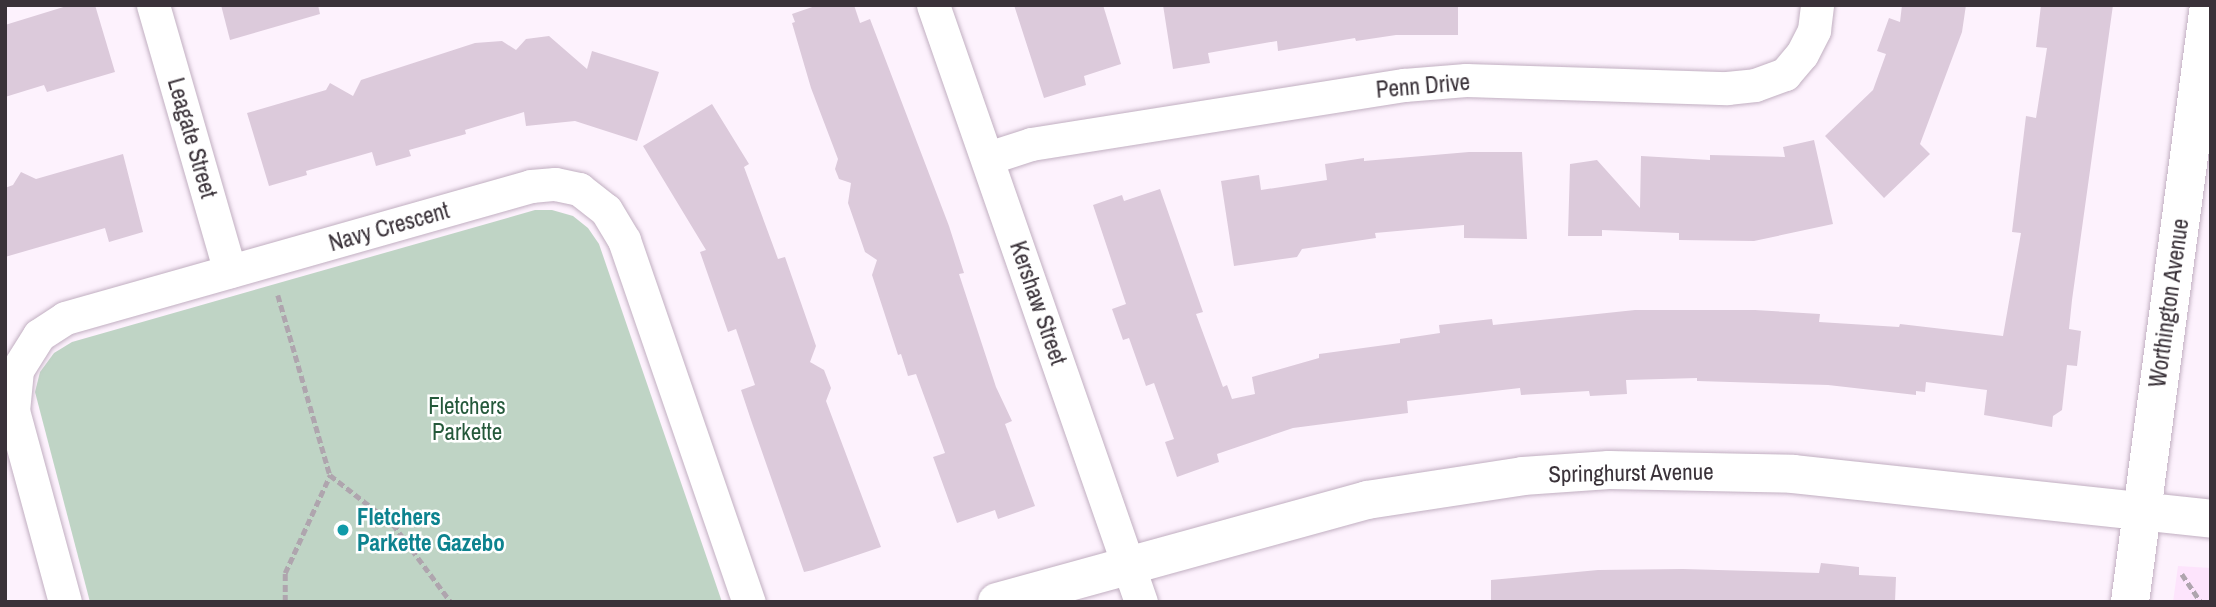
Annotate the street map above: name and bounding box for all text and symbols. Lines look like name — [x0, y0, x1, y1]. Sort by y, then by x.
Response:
street label: Penn Drive — [1375, 68, 1471, 104]
street label: Leagate Street — [162, 75, 222, 201]
street label: Navy Crescent — [326, 197, 452, 257]
street label: Worthington Avenue — [2143, 216, 2195, 390]
street label: Kershaw Street — [1004, 238, 1072, 368]
park label: Fletchers Parkette — [428, 392, 506, 446]
street label: Springhurst Avenue — [1548, 458, 1714, 488]
place label: Fletchers Parkette Gazebo — [357, 503, 505, 557]
marker: Fletchers Parkette Gazebo — [335, 522, 351, 538]

